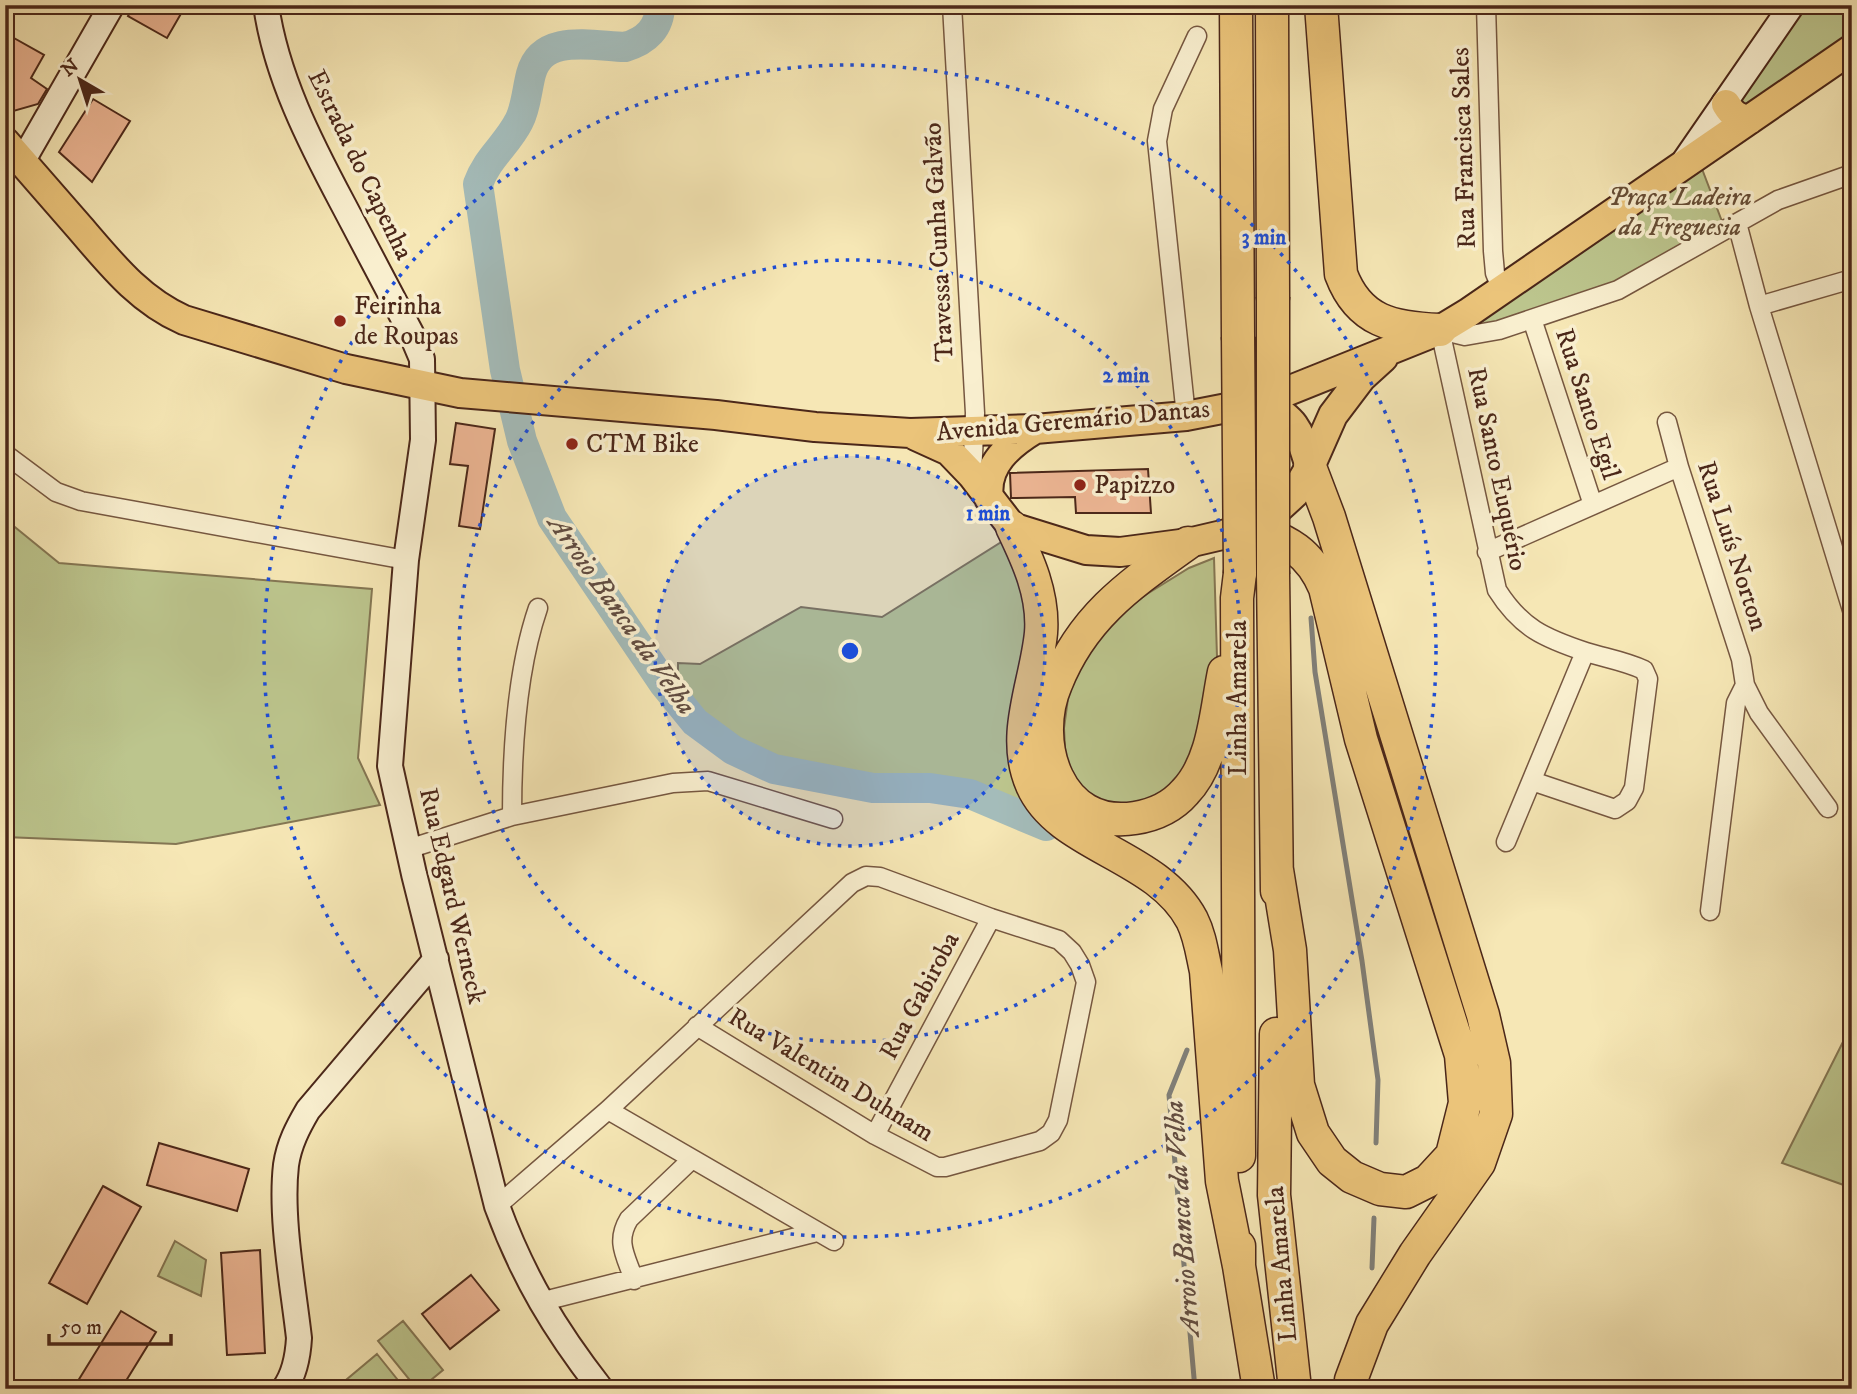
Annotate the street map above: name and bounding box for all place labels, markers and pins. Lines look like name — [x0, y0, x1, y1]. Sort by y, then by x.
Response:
place label: Feirinha de Roupas — [354, 290, 458, 353]
marker: Feirinha de Roupas — [332, 313, 348, 329]
place label: CTM Bike — [586, 428, 699, 461]
marker: CTM Bike — [564, 436, 580, 452]
place label: Papizzo — [1094, 469, 1175, 502]
marker: Papizzo — [1072, 477, 1088, 493]
centre of rings — [838, 639, 862, 663]

